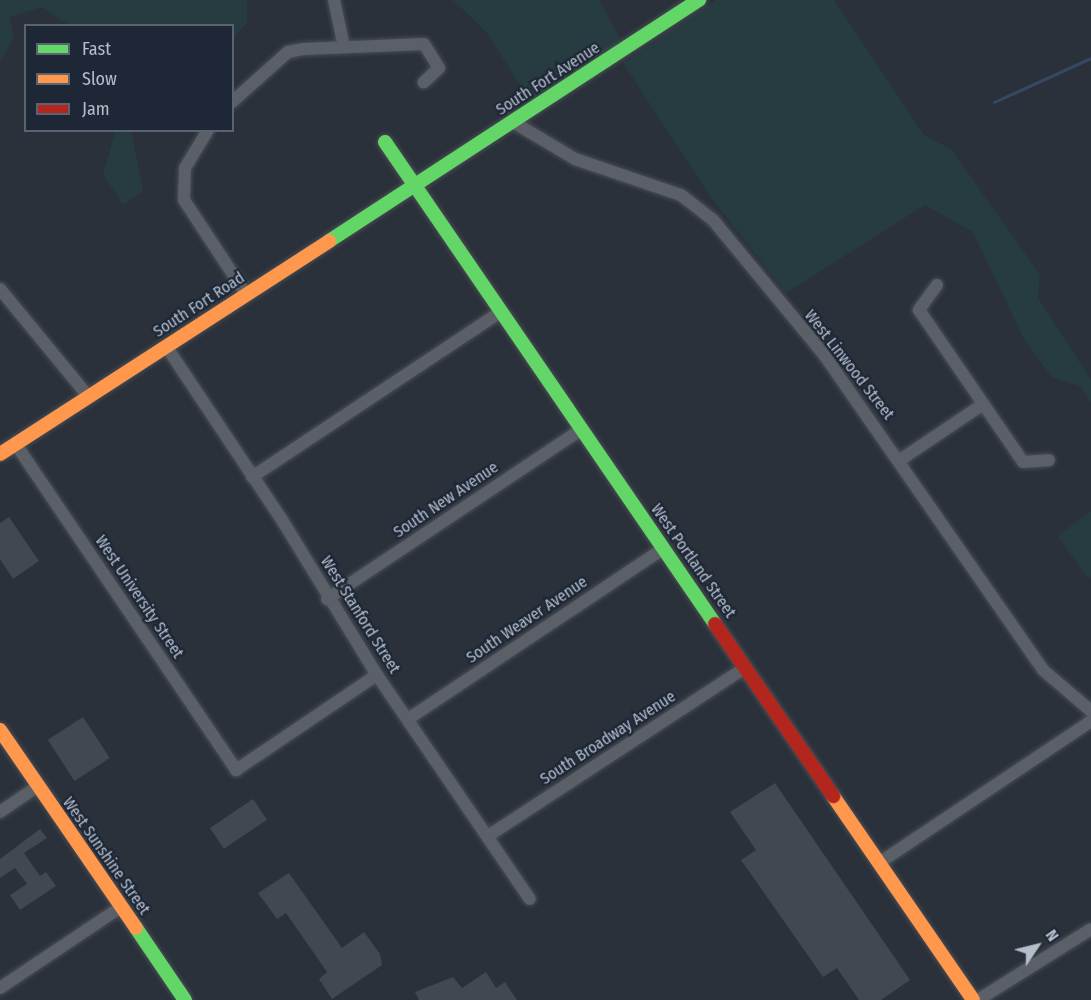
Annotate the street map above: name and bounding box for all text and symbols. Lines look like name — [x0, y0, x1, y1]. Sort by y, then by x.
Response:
legend — [24, 24, 234, 132]
text: Fast — [82, 38, 111, 60]
street label: South Fort Avenue — [493, 38, 603, 120]
text: Slow — [82, 68, 117, 90]
text: Jam — [82, 98, 110, 120]
street label: South Fort Road — [150, 268, 248, 342]
street label: West Linwood Street — [800, 306, 898, 424]
street label: South New Avenue — [390, 458, 502, 542]
street label: West Portland Street — [647, 500, 739, 622]
street label: West University Street — [91, 532, 187, 662]
street label: West Stanford Street — [316, 553, 404, 677]
street label: South Weaver Avenue — [463, 572, 591, 668]
street label: South Broadway Avenue — [537, 687, 679, 789]
street label: West Sunshine Street — [58, 794, 154, 918]
north arrow — [1007, 916, 1067, 976]
text: N — [1042, 926, 1063, 945]

